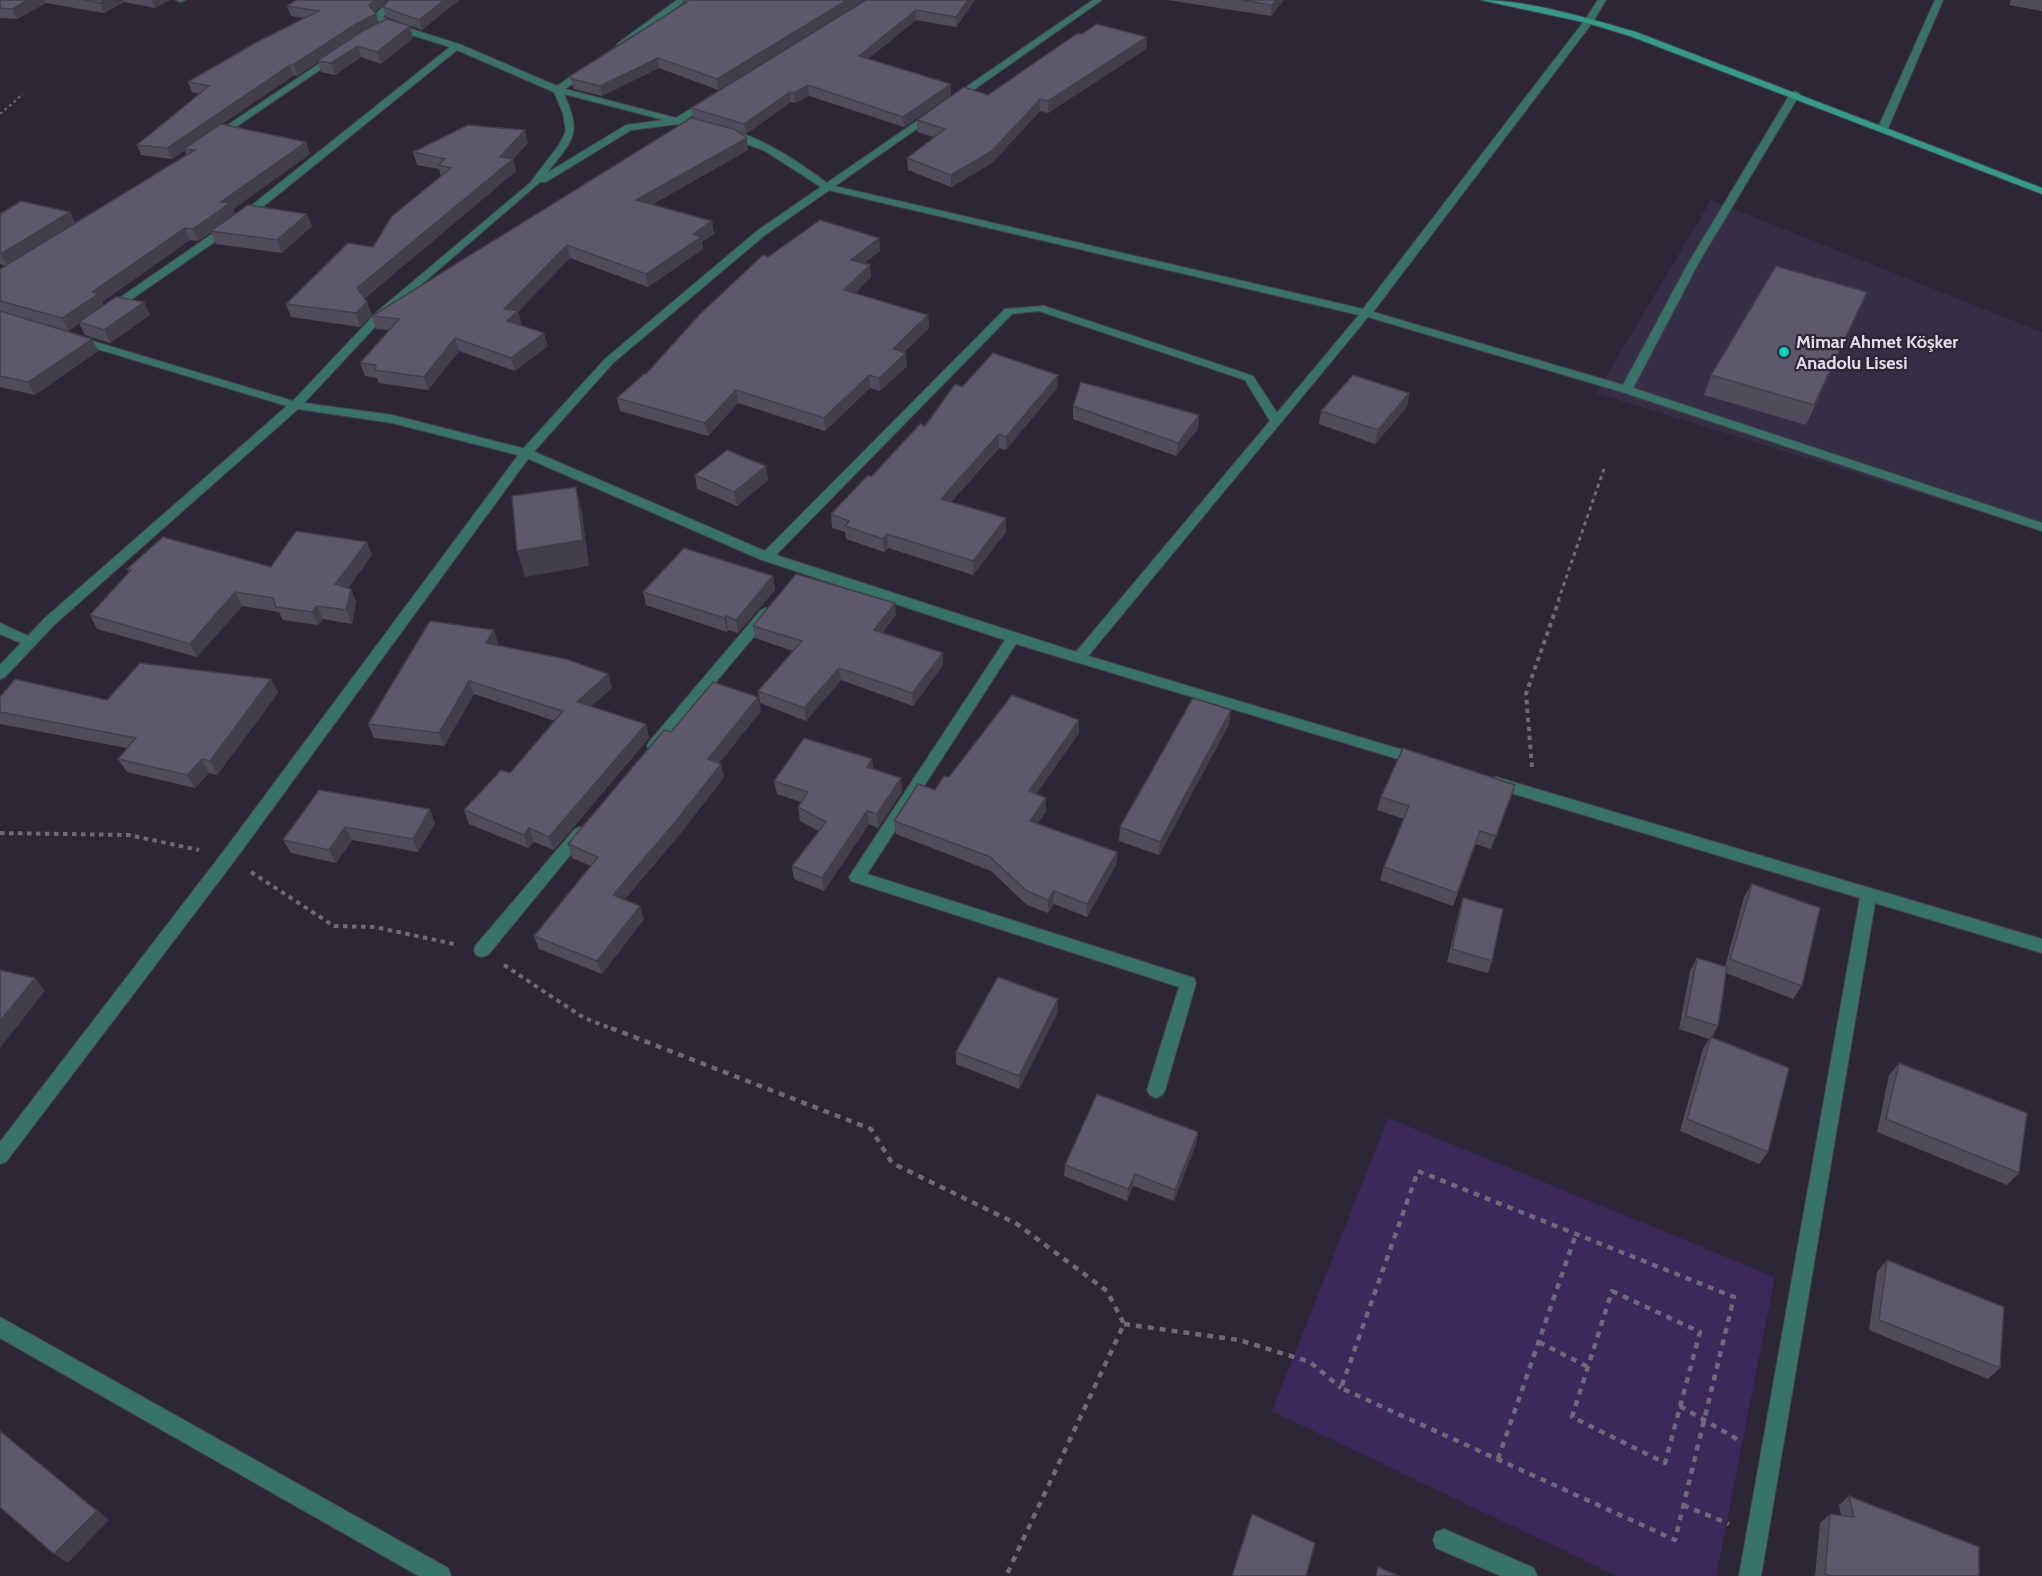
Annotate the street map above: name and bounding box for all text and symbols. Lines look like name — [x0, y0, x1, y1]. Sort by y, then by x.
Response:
place label: Mimar Ahmet Köşker Anadolu Lisesi — [1796, 331, 1958, 374]
marker: Mimar Ahmet Köşker Anadolu Lisesi — [1777, 345, 1791, 359]

